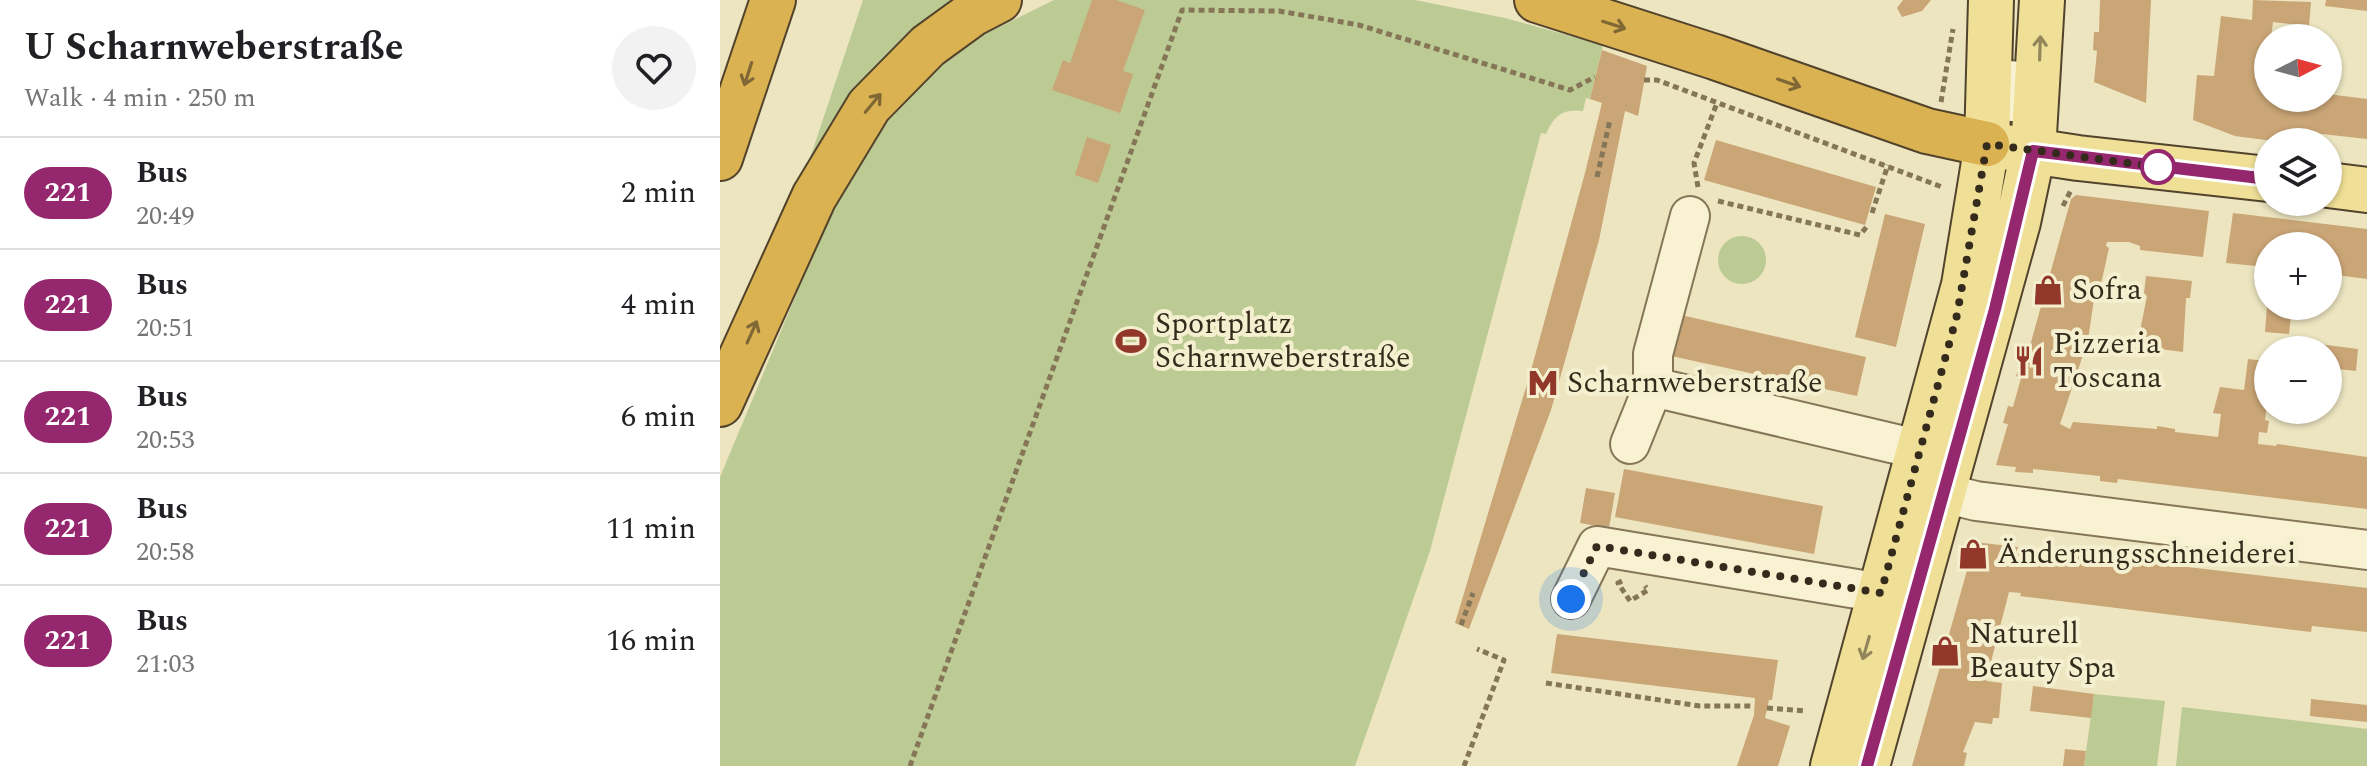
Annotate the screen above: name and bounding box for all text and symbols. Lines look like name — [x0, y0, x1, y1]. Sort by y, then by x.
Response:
one-way arrow — [1601, 18, 1627, 33]
text: U Scharnweberstraße — [24, 19, 404, 77]
north arrow — [2254, 24, 2342, 112]
map controls — [2254, 24, 2342, 424]
button: heart — [612, 26, 696, 110]
one-way arrow — [2033, 35, 2048, 62]
one-way arrow — [739, 61, 754, 86]
one-way arrow — [1776, 76, 1801, 91]
text: Walk · 4 min · 250 m — [24, 78, 256, 118]
one-way arrow — [864, 94, 882, 114]
button: layers — [2254, 128, 2342, 216]
text: Bus — [136, 150, 188, 196]
unlabelled marker — [2141, 150, 2175, 184]
text: 2 min — [621, 170, 696, 216]
text: 221 — [44, 171, 92, 214]
text: 20:49 — [136, 196, 195, 236]
button: + — [2254, 232, 2342, 320]
text: Bus — [136, 262, 188, 308]
place label: Sofra — [2072, 267, 2142, 313]
shop icon: Sofra — [2031, 273, 2065, 307]
text: 4 min — [621, 282, 696, 328]
text: 221 — [44, 283, 92, 326]
place label: Sportplatz Scharnweberstraße — [1155, 301, 1411, 381]
text: 20:51 — [136, 308, 195, 348]
one-way arrow — [745, 321, 760, 345]
place label: Pizzeria Toscana — [2053, 321, 2162, 401]
sports icon: Sportplatz Scharnweberstraße — [1114, 324, 1148, 358]
button: − — [2254, 336, 2342, 424]
restaurant icon: Pizzeria Toscana — [2012, 344, 2046, 378]
place label: Scharnweberstraße — [1567, 360, 1823, 406]
metro station icon: Scharnweberstraße — [1526, 366, 1560, 400]
text: Bus — [136, 374, 188, 420]
text: 6 min — [621, 394, 696, 440]
text: 221 — [44, 395, 92, 438]
text: 20:53 — [136, 420, 195, 460]
text: Bus — [136, 486, 188, 532]
text: 11 min — [606, 506, 696, 552]
text: 221 — [44, 507, 92, 550]
place label: Änderungsschneiderei — [1997, 531, 2296, 577]
text: 20:58 — [136, 532, 195, 572]
shop icon: Änderungsschneiderei — [1956, 537, 1990, 571]
your location — [1551, 579, 1591, 619]
text: Bus — [136, 598, 188, 644]
place label: Naturell Beauty Spa — [1969, 611, 2116, 691]
text: 16 min — [606, 618, 696, 664]
text: 221 — [44, 619, 92, 662]
shop icon: Naturell Beauty Spa — [1928, 634, 1962, 668]
one-way arrow — [1857, 635, 1872, 661]
text: 21:03 — [136, 644, 195, 684]

